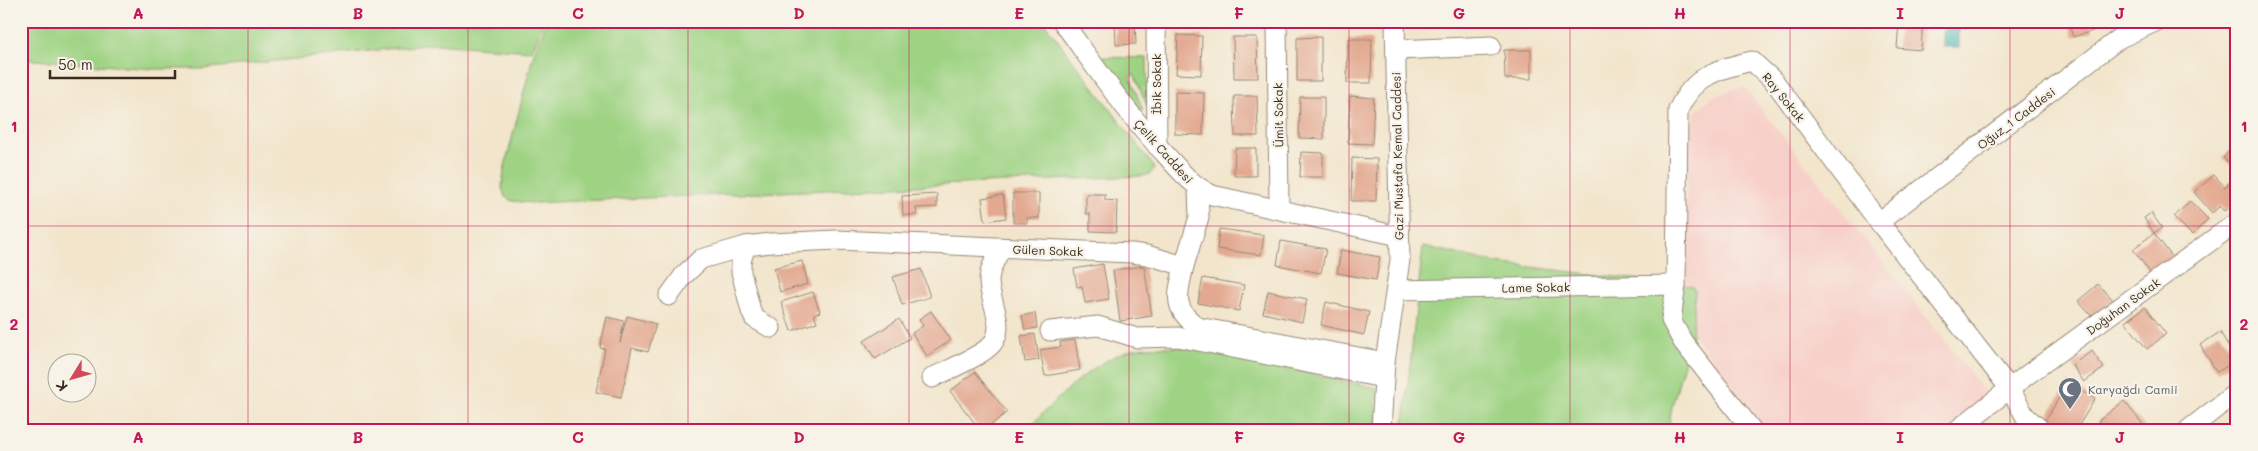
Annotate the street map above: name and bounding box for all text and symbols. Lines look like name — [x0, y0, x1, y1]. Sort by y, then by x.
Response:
text: A — [132, 2, 144, 23]
text: B — [353, 2, 363, 23]
text: C — [572, 2, 584, 23]
text: D — [793, 2, 805, 23]
text: E — [1014, 2, 1024, 23]
text: F — [1234, 2, 1244, 23]
text: G — [1453, 2, 1465, 23]
text: H — [1674, 2, 1686, 23]
text: I — [1896, 2, 1904, 23]
text: J — [2115, 2, 2125, 23]
scale bar — [50, 48, 175, 80]
text: 50 m — [58, 54, 93, 74]
street label: İbik Sokak — [1148, 54, 1164, 114]
street label: Ray Sokak — [1759, 69, 1809, 125]
street label: Gazi Mustafa Kemal Caddesi — [1388, 72, 1406, 240]
street label: Ümit Sokak — [1269, 83, 1287, 147]
street label: Oğuz_1 Caddesi — [1974, 83, 2058, 153]
text: 1 — [10, 115, 18, 136]
text: 1 — [2240, 115, 2248, 136]
street label: Çelik Caddesi — [1131, 116, 1197, 186]
street label: Gülen Sokak — [1013, 241, 1083, 259]
street label: Doğuhan Sokak — [2083, 274, 2163, 338]
street label: Lame Sokak — [1502, 278, 1570, 296]
text: 2 — [10, 313, 19, 334]
text: 2 — [2240, 313, 2249, 334]
north arrow — [48, 354, 98, 404]
mosque icon: Karyağdı Camii — [2057, 376, 2083, 410]
text: K — [51, 377, 72, 396]
place label: Karyağdı Camii — [2088, 381, 2178, 397]
text: A — [132, 426, 144, 447]
text: B — [353, 426, 363, 447]
text: C — [572, 426, 584, 447]
text: D — [793, 426, 805, 447]
text: E — [1014, 426, 1024, 447]
text: F — [1234, 426, 1244, 447]
text: G — [1453, 426, 1465, 447]
text: H — [1674, 426, 1686, 447]
text: I — [1896, 426, 1904, 447]
text: J — [2115, 426, 2125, 447]

